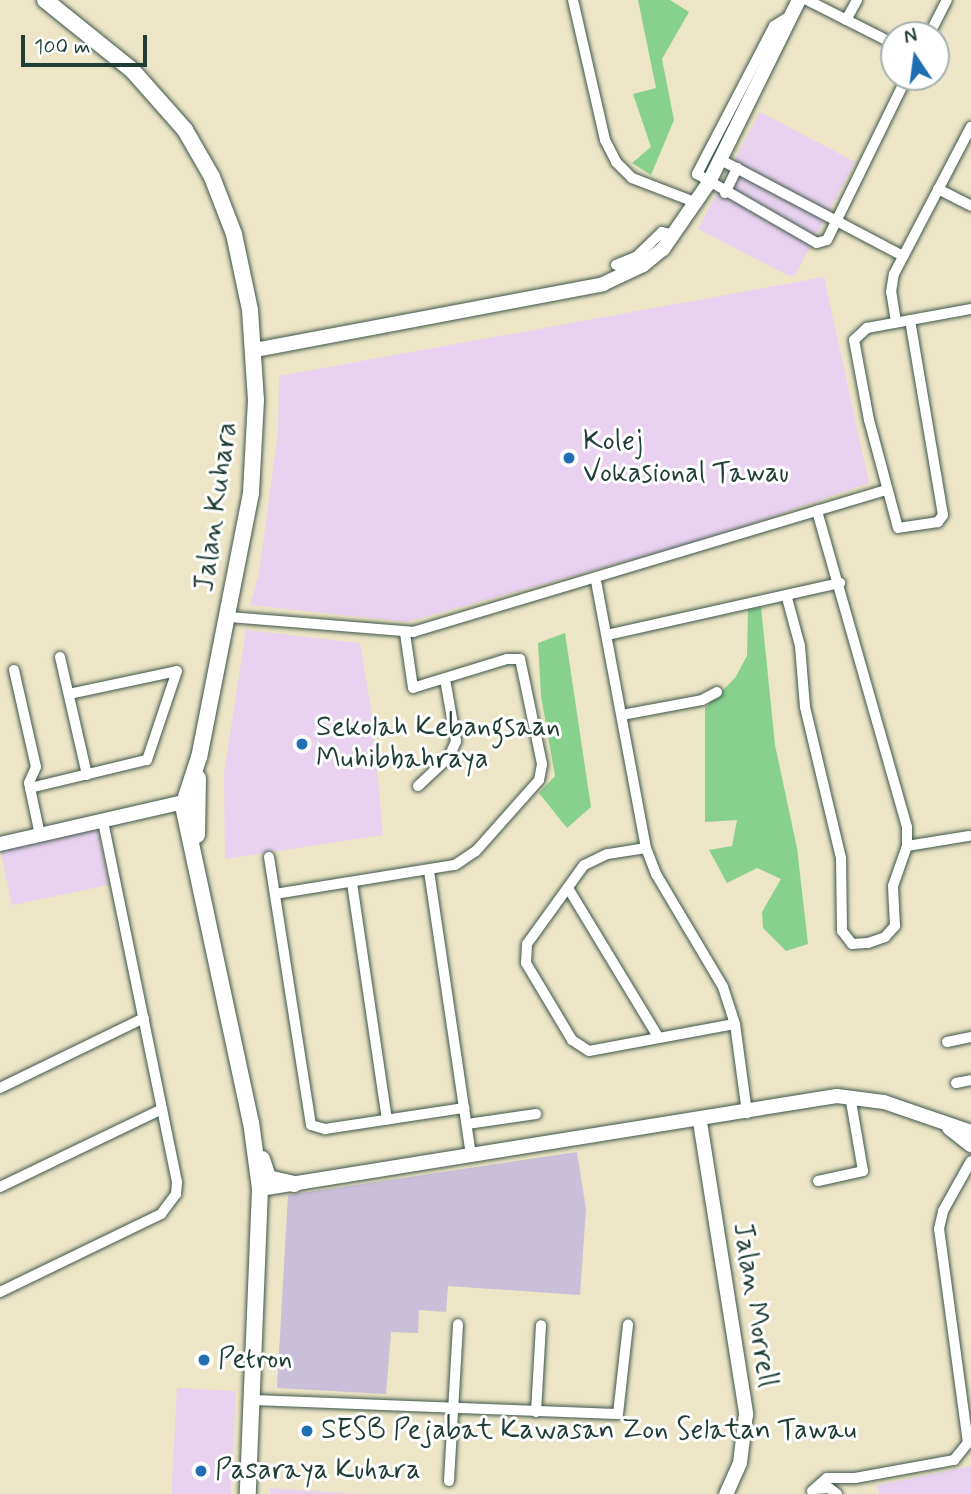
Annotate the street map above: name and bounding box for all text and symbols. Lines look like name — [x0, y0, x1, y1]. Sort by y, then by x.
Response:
scale bar — [24, 21, 150, 65]
north arrow — [880, 21, 950, 91]
text: N — [902, 23, 920, 51]
text: 100 m — [34, 33, 90, 61]
street label: Jalan Kuhara — [188, 420, 246, 594]
place label: Kolej Vokasional Tawau — [583, 425, 787, 491]
marker: Kolej Vokasional Tawau — [561, 450, 577, 466]
place label: Sekolah Kebangsaan Muhibbahraya — [316, 711, 579, 777]
marker: Sekolah Kebangsaan Muhibbahraya — [294, 736, 310, 752]
street label: Jalan Morrell — [724, 1219, 784, 1391]
place label: Petron — [218, 1343, 292, 1377]
marker: Petron — [196, 1352, 212, 1368]
place label: SESB Pejabat Kawasan Zon Selatan Tawau — [321, 1414, 846, 1448]
marker: SESB Pejabat Kawasan Zon Selatan Tawau — [299, 1423, 315, 1439]
place label: Pasaraya Kuhara — [215, 1454, 426, 1488]
marker: Pasaraya Kuhara — [193, 1463, 209, 1479]

